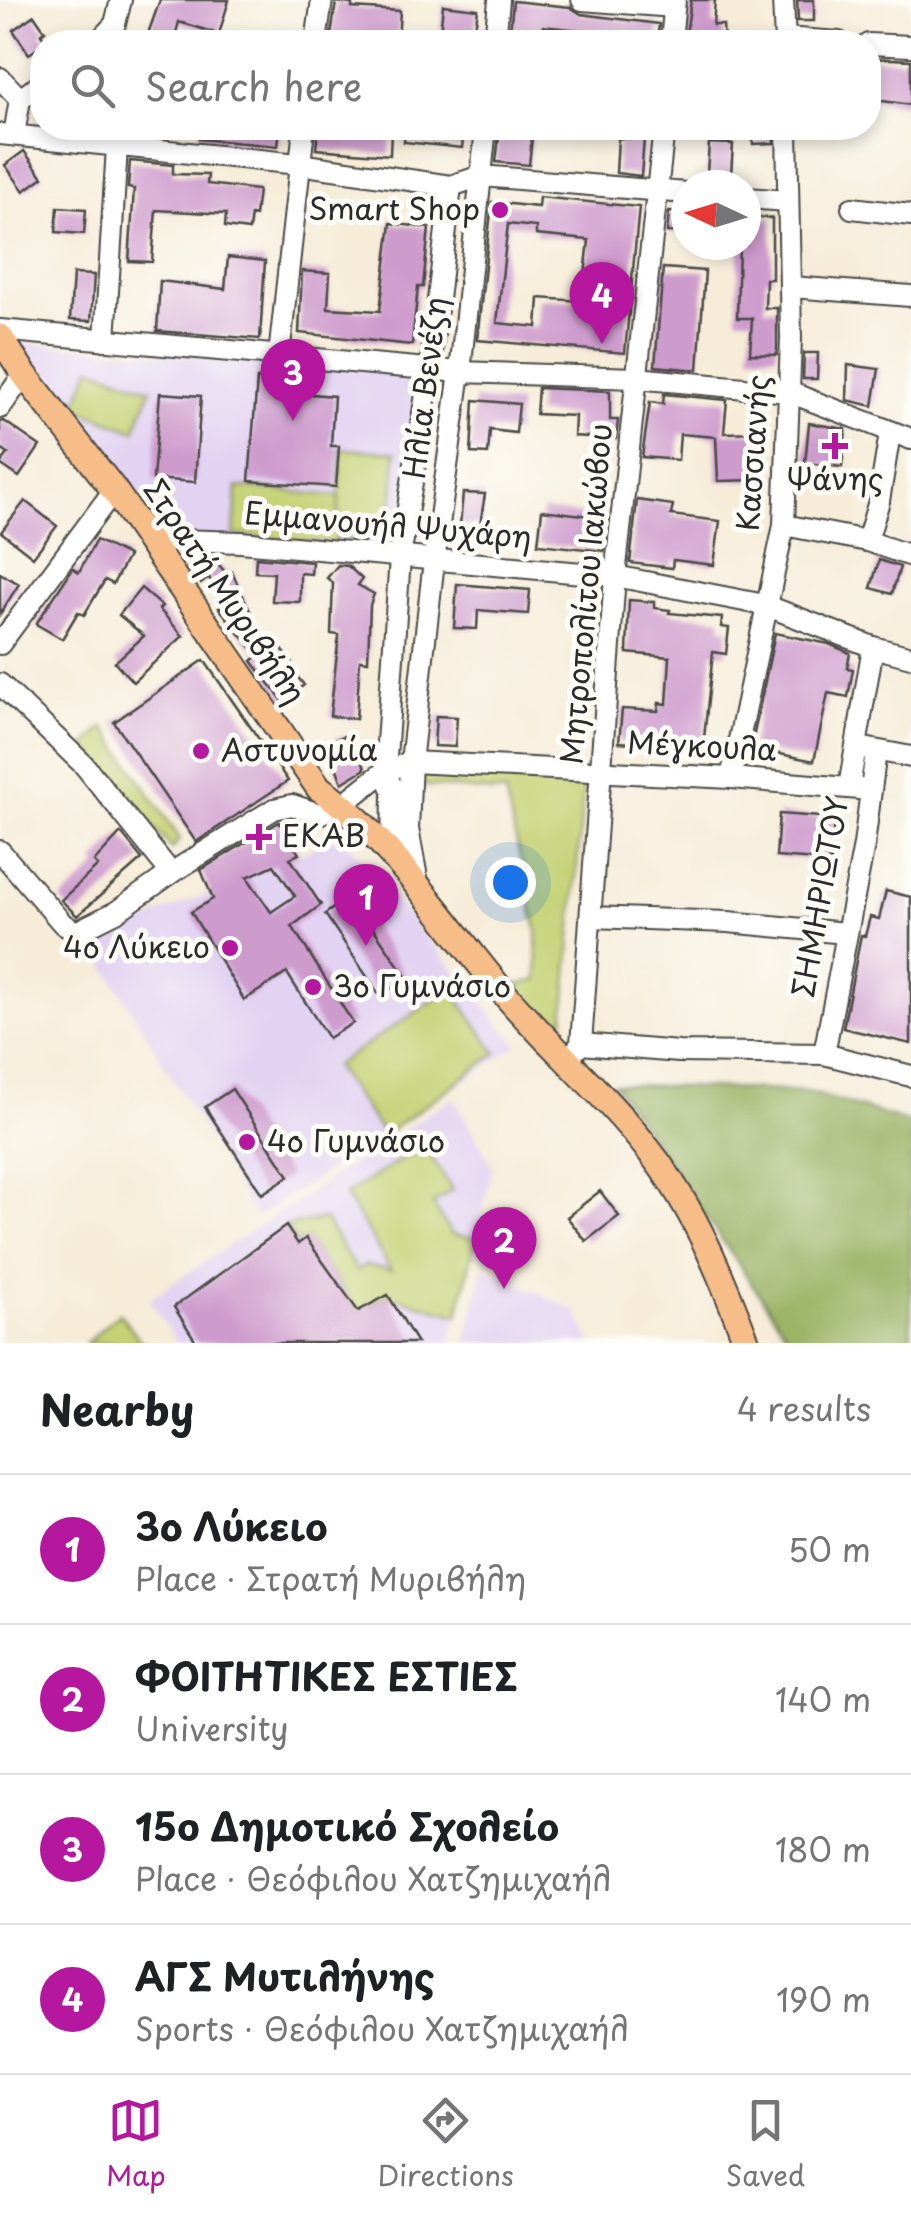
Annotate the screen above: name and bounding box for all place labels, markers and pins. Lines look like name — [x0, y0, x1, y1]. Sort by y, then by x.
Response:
place label: Smart Shop — [308, 185, 480, 230]
marker: Smart Shop — [489, 199, 511, 221]
pin: 4 — [570, 262, 634, 344]
pin: 3 — [260, 338, 326, 421]
marker: Ψάνης — [824, 435, 846, 457]
place label: Ψάνης — [787, 455, 883, 500]
place label: Αστυνομία — [221, 726, 378, 771]
marker: Αστυνομία — [190, 740, 212, 762]
place label: ΕΚΑΒ — [282, 812, 365, 857]
marker: ΕΚΑΒ — [246, 824, 272, 850]
pin: 1 — [334, 864, 398, 946]
place label: 4ο Λύκειο — [63, 923, 210, 968]
marker: 4ο Λύκειο — [219, 937, 241, 959]
place label: 3ο Γυμνάσιο — [333, 962, 511, 1007]
marker: 3ο Γυμνάσιο — [302, 976, 324, 998]
place label: 4ο Γυμνάσιο — [267, 1117, 445, 1162]
marker: 4ο Γυμνάσιο — [236, 1131, 258, 1153]
pin: 2 — [472, 1206, 536, 1289]

